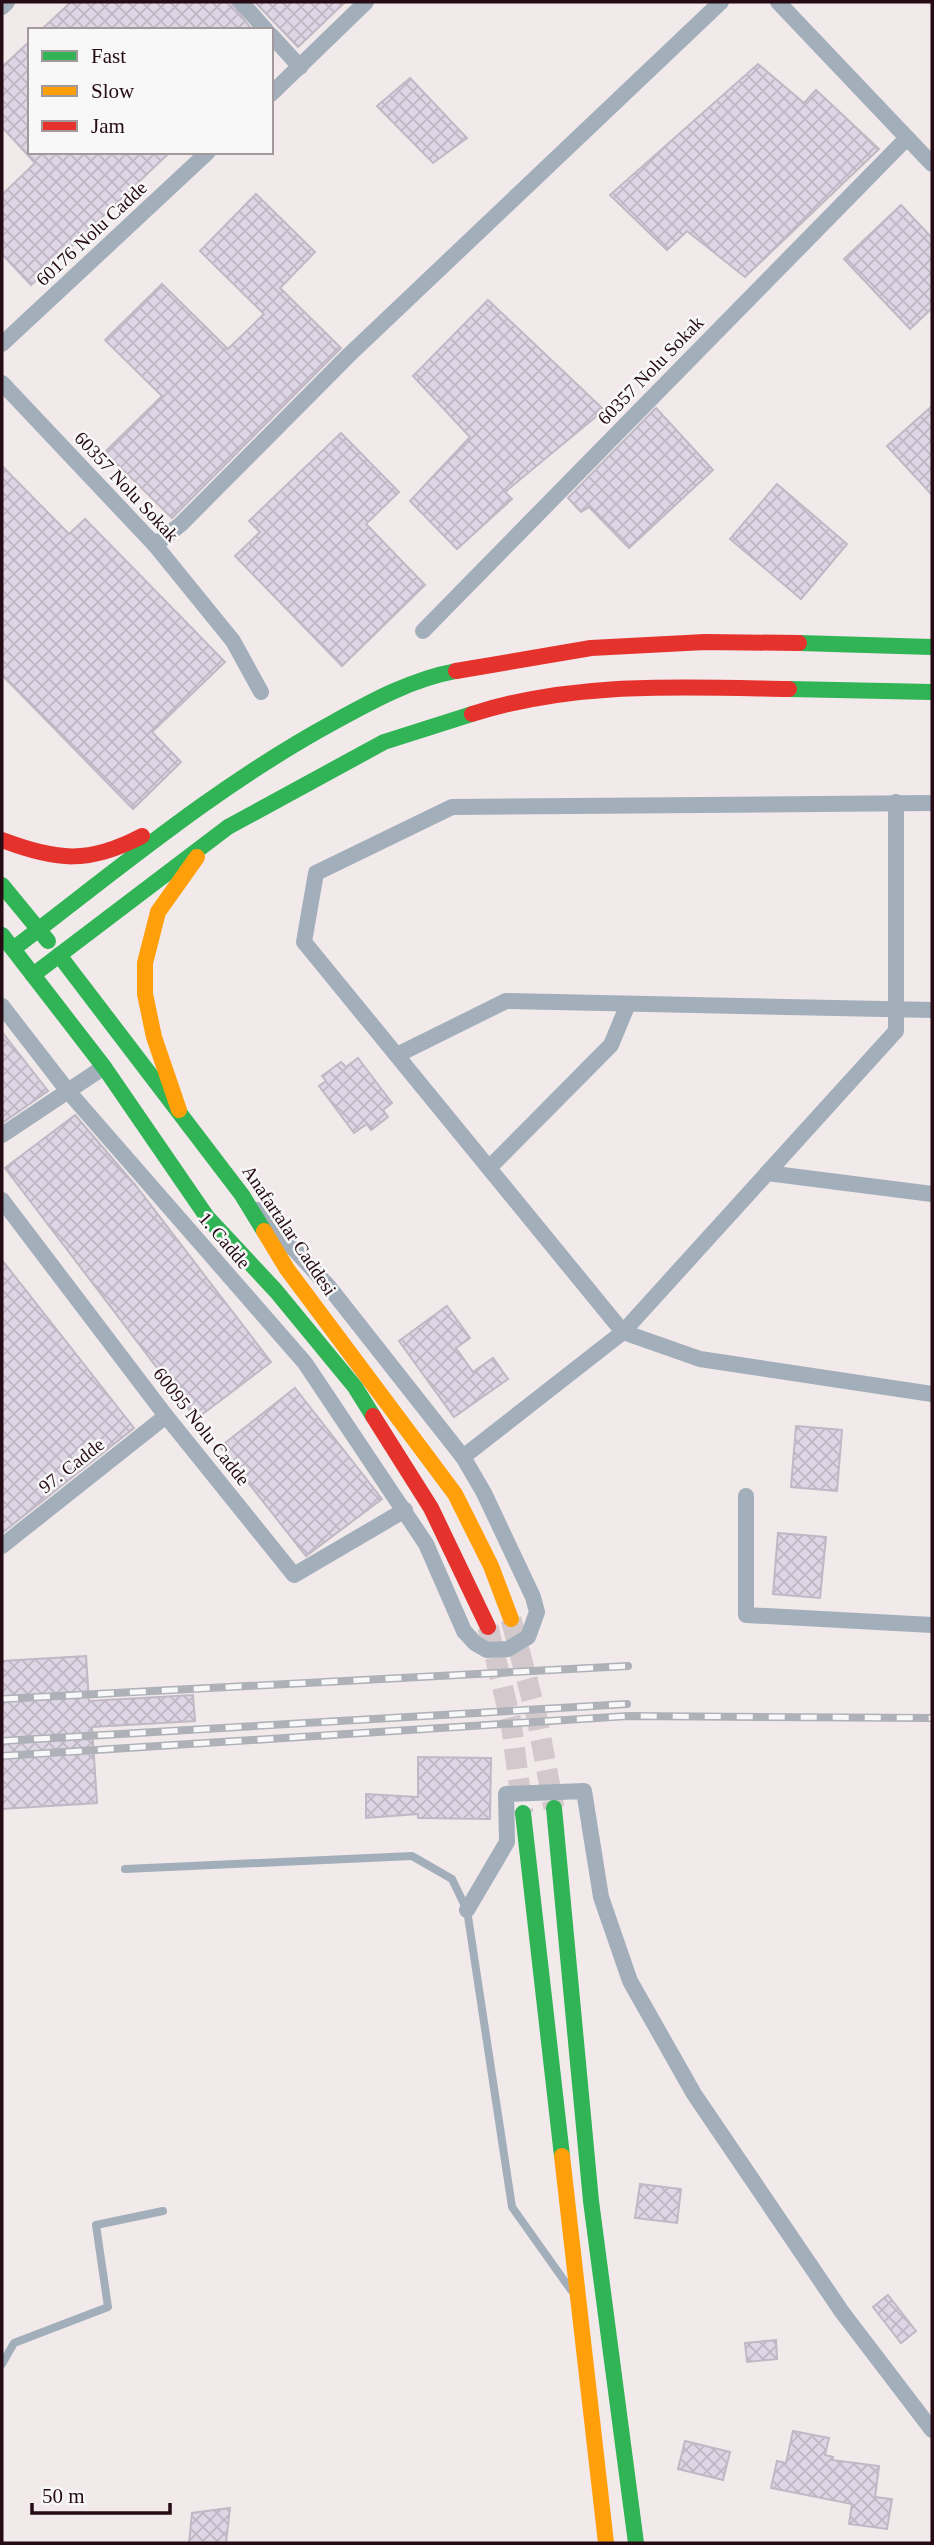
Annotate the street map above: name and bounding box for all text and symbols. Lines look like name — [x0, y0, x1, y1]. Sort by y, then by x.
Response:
legend — [28, 28, 273, 154]
text: Fast — [91, 44, 126, 68]
text: Slow — [91, 79, 135, 103]
text: Jam — [91, 114, 125, 138]
street label: 60176 Nolu Cadde — [32, 177, 151, 290]
street label: 60357 Nolu Sokak — [593, 311, 708, 429]
street label: 60357 Nolu Sokak — [70, 427, 183, 546]
street label: Anafartalar Caddesi — [238, 1161, 341, 1299]
street label: 1. Cadde — [195, 1208, 255, 1273]
street label: 60095 Nolu Cadde — [149, 1363, 254, 1489]
street label: 97. Cadde — [34, 1433, 108, 1497]
scale bar — [32, 2472, 170, 2516]
text: 50 m — [42, 2484, 85, 2508]

